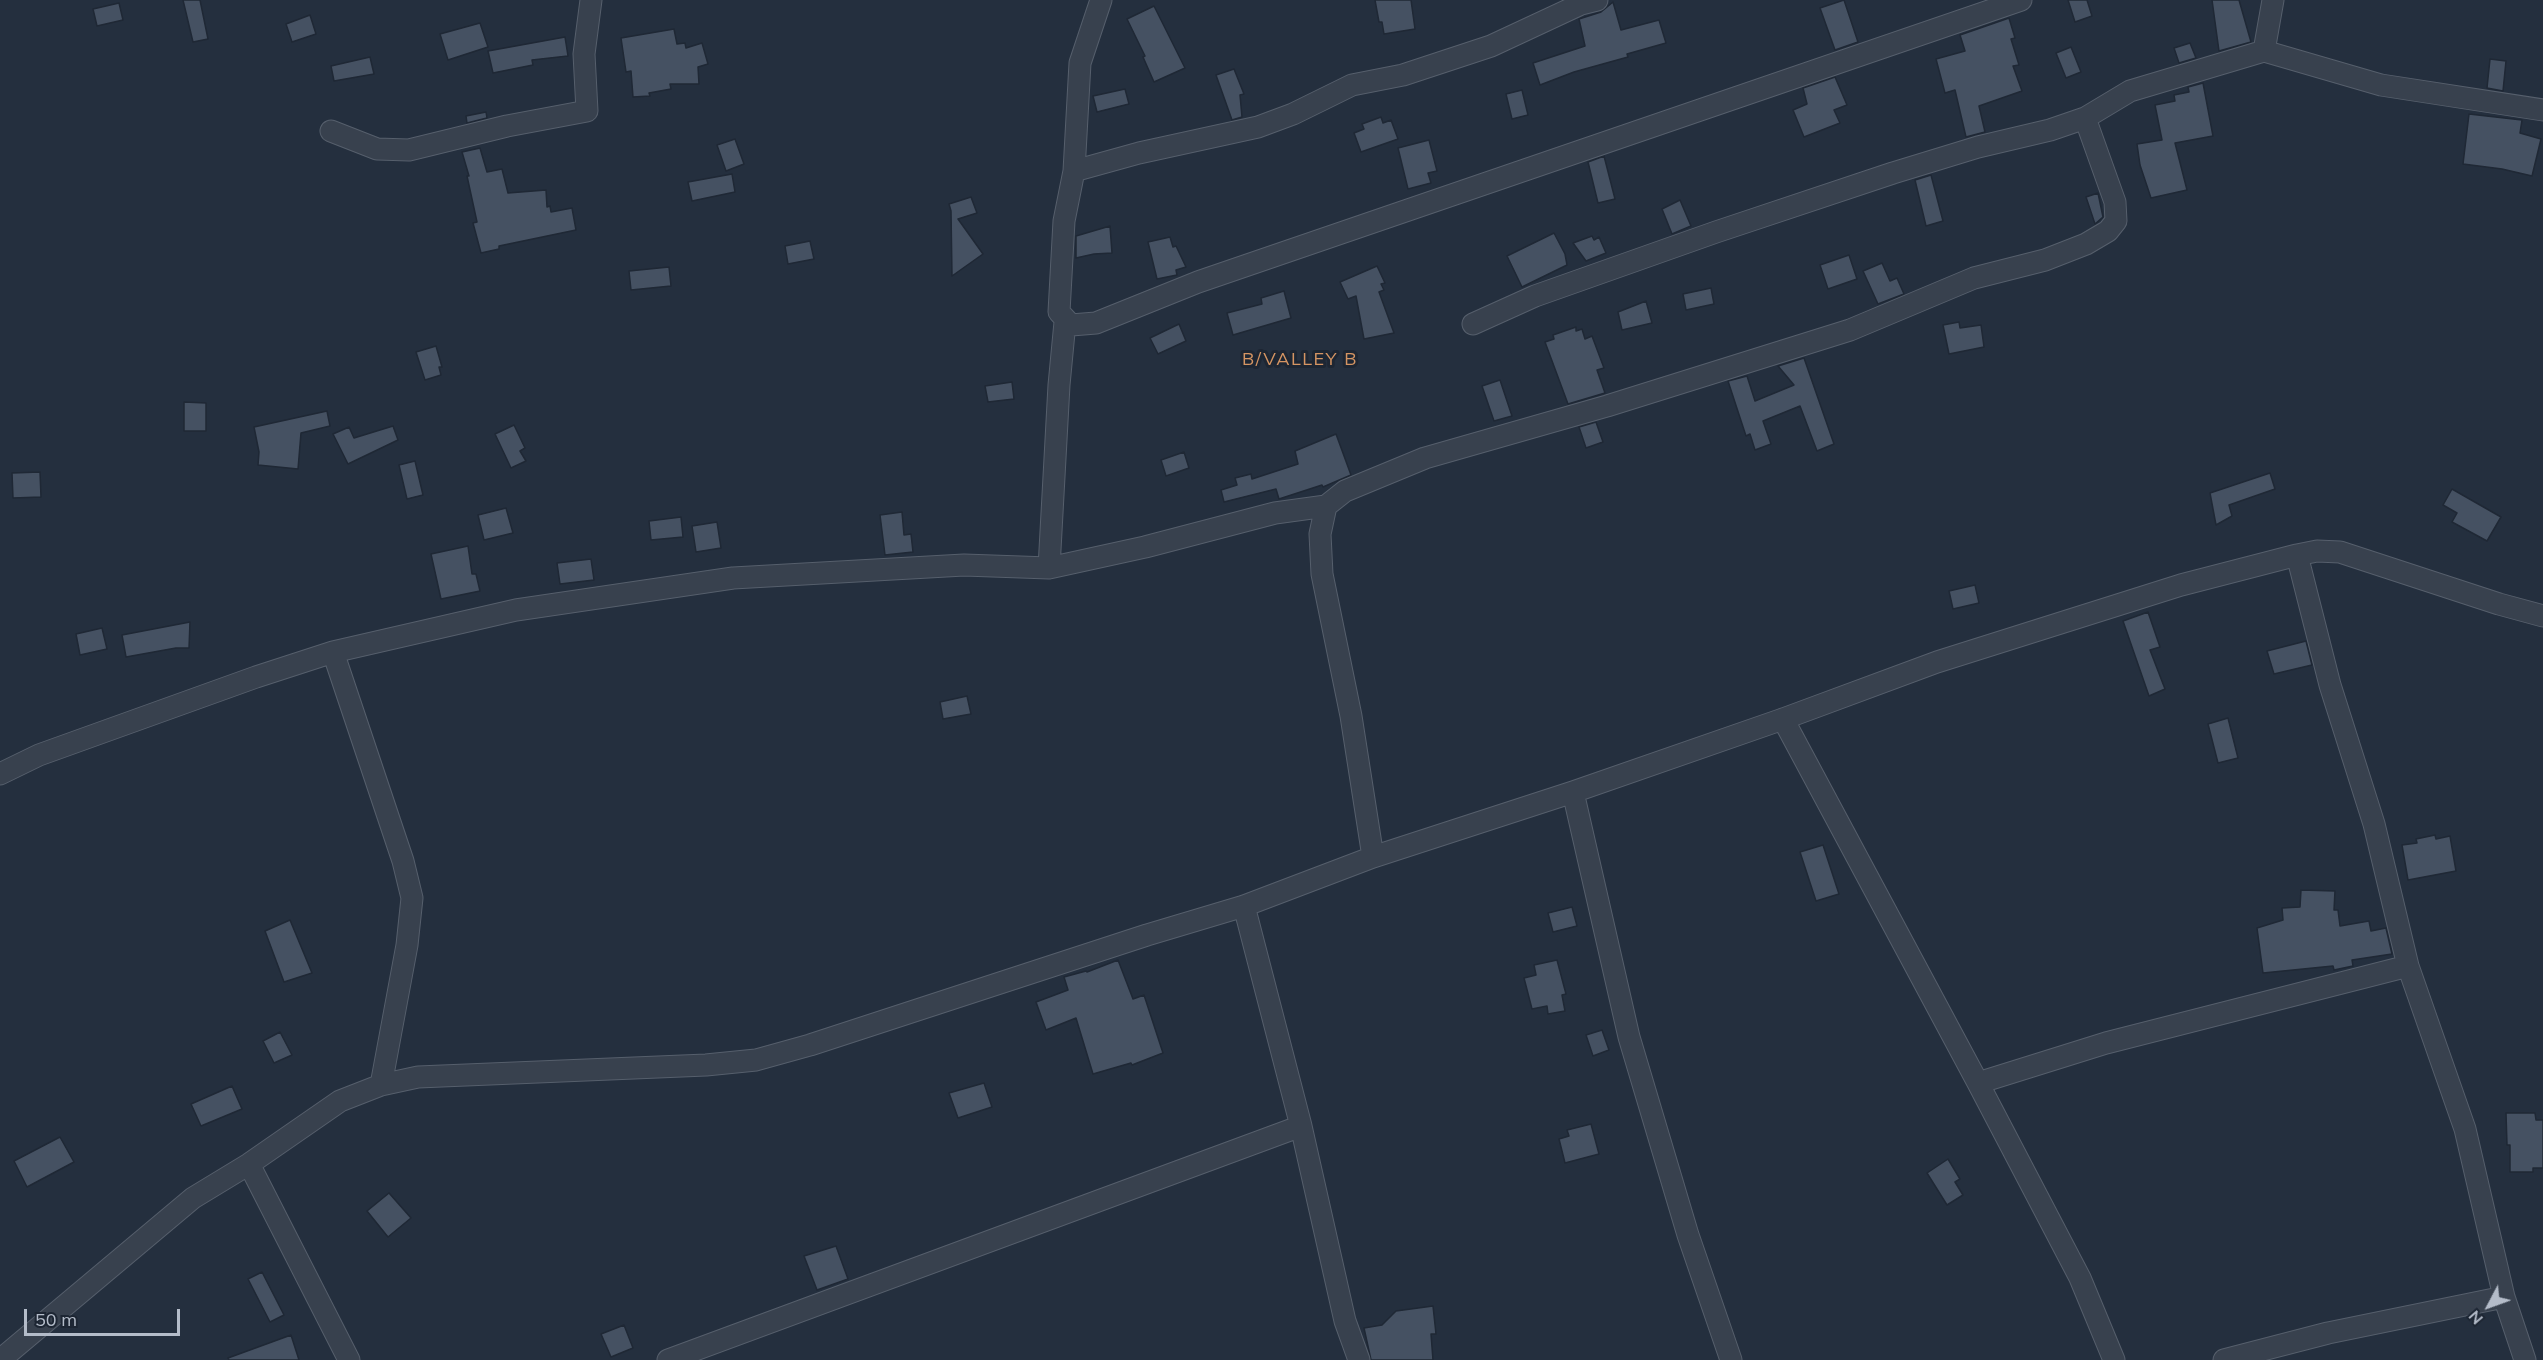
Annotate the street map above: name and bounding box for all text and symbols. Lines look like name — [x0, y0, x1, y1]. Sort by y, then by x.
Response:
district label: B/VALLEY B — [1242, 349, 1358, 371]
north arrow — [2459, 1276, 2519, 1336]
scale bar — [27, 1297, 183, 1335]
text: N — [2464, 1307, 2487, 1329]
text: 50 m — [35, 1308, 77, 1331]

